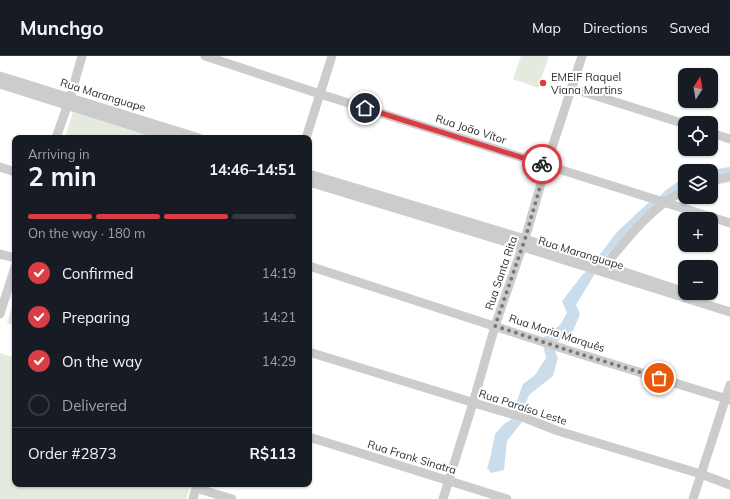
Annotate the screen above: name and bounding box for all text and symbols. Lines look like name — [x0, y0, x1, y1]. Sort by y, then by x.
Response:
text: Munchgo — [20, 16, 103, 40]
text: Map — [532, 19, 561, 37]
text: Directions — [583, 19, 648, 37]
text: Saved — [670, 19, 710, 37]
north arrow — [678, 68, 718, 108]
map controls — [678, 68, 718, 300]
place label: EMEIF Raquel Viana Martins — [551, 70, 623, 97]
street label: Rua Maranguape — [59, 75, 147, 115]
marker: EMEIF Raquel Viana Martins — [538, 78, 548, 88]
pin — [348, 91, 382, 125]
icon: home — [354, 97, 376, 119]
street label: Rua João Vítor — [434, 111, 508, 147]
button: locate — [678, 116, 718, 156]
courier — [522, 144, 562, 184]
text: Arriving in — [28, 146, 90, 162]
icon: bike — [531, 153, 553, 175]
text: 2 min — [28, 160, 97, 193]
text: 14:46–14:51 — [209, 160, 296, 179]
button: layers — [678, 164, 718, 204]
button: + — [678, 212, 718, 252]
text: On the way · 180 m — [28, 225, 145, 241]
street label: Rua Maranguape — [537, 233, 625, 273]
street label: Rua Santa Rita — [482, 234, 520, 312]
button: − — [678, 260, 718, 300]
icon: check — [28, 262, 50, 284]
text: Confirmed — [62, 264, 133, 283]
text: 14:19 — [262, 265, 296, 281]
icon: check — [28, 306, 50, 328]
text: Preparing — [62, 308, 130, 327]
text: 14:21 — [262, 309, 296, 325]
street label: Rua Maria Marquês — [507, 311, 607, 355]
icon: check — [28, 350, 50, 372]
text: On the way — [62, 352, 142, 371]
text: 14:29 — [262, 353, 296, 369]
pin — [642, 361, 676, 395]
icon: bag — [648, 367, 670, 389]
street label: Rua Paraíso Leste — [477, 386, 569, 428]
text: Delivered — [62, 396, 127, 415]
street label: Rua Frank Sinatra — [366, 437, 458, 477]
text: Order #2873 — [28, 444, 116, 463]
text: R$113 — [249, 444, 296, 463]

